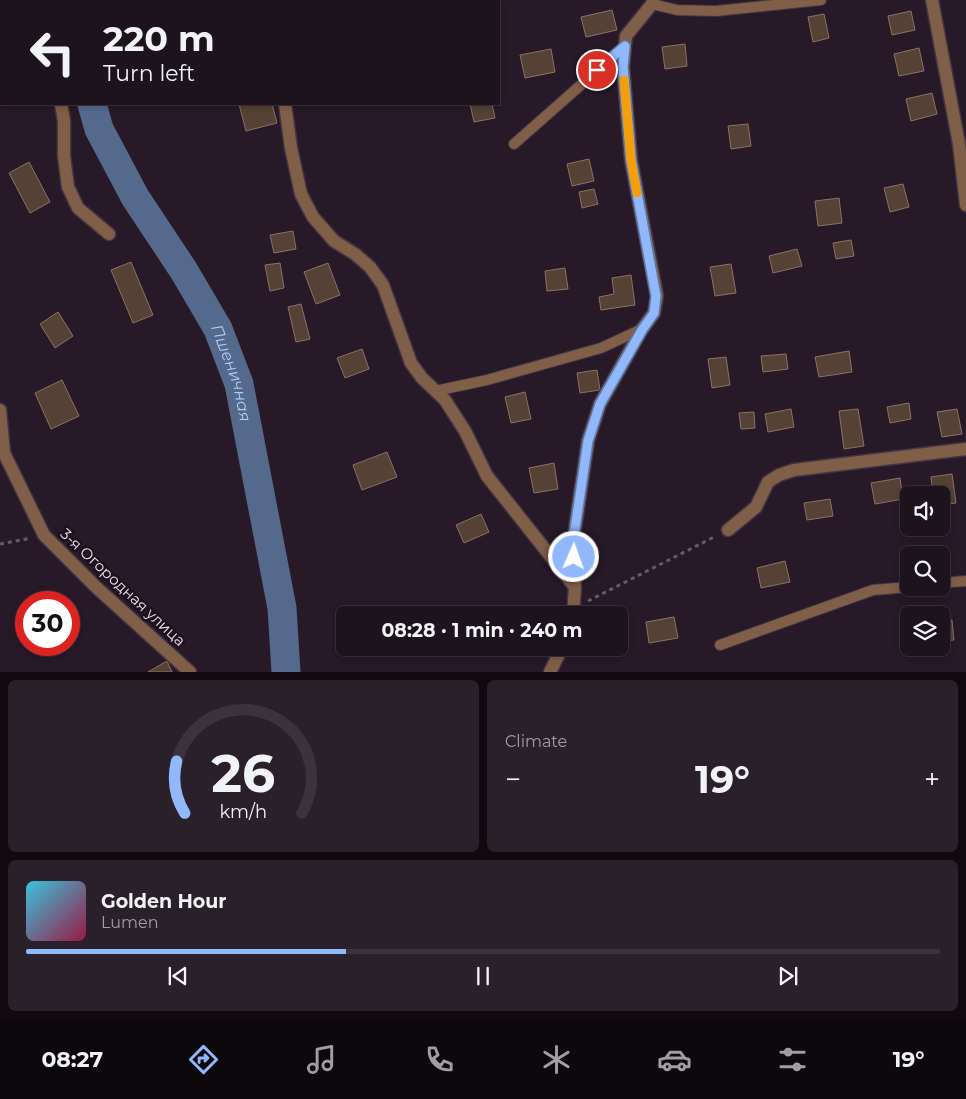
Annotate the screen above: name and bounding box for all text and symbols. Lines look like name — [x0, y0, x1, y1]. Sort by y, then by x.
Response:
text: 220 m — [103, 17, 215, 60]
icon: left — [20, 20, 85, 85]
pin — [576, 49, 618, 91]
icon: arrive — [583, 56, 611, 84]
text: Turn left — [103, 60, 195, 87]
water label: Пшеничная — [208, 322, 255, 423]
map controls — [900, 486, 950, 656]
button: sound — [900, 486, 950, 536]
street label: 3-я Огородная улица — [56, 524, 190, 650]
position arrow — [547, 530, 599, 582]
button: search — [900, 546, 950, 596]
speed limit sign: 30 — [15, 591, 80, 656]
button: layers — [900, 606, 950, 656]
text: 08:28 · 1 min · 240 m — [381, 619, 583, 642]
text: Climate — [505, 732, 567, 751]
text: 26 — [212, 742, 275, 805]
text: 19° — [695, 756, 750, 803]
text: − — [505, 762, 521, 796]
text: + — [924, 762, 940, 796]
text: km/h — [220, 801, 267, 822]
text: Golden Hour — [101, 890, 227, 913]
text: Lumen — [101, 913, 159, 932]
icon: previous — [164, 962, 192, 990]
icon: pause — [469, 962, 497, 990]
icon: next — [774, 962, 802, 990]
icon: directions — [186, 1042, 221, 1077]
icon: music — [304, 1042, 339, 1077]
icon: phone — [422, 1042, 457, 1077]
icon: climate — [539, 1042, 574, 1077]
icon: car — [657, 1042, 692, 1077]
icon: filters — [775, 1042, 810, 1077]
text: 08:27 — [41, 1046, 103, 1073]
text: 19° — [893, 1046, 925, 1073]

